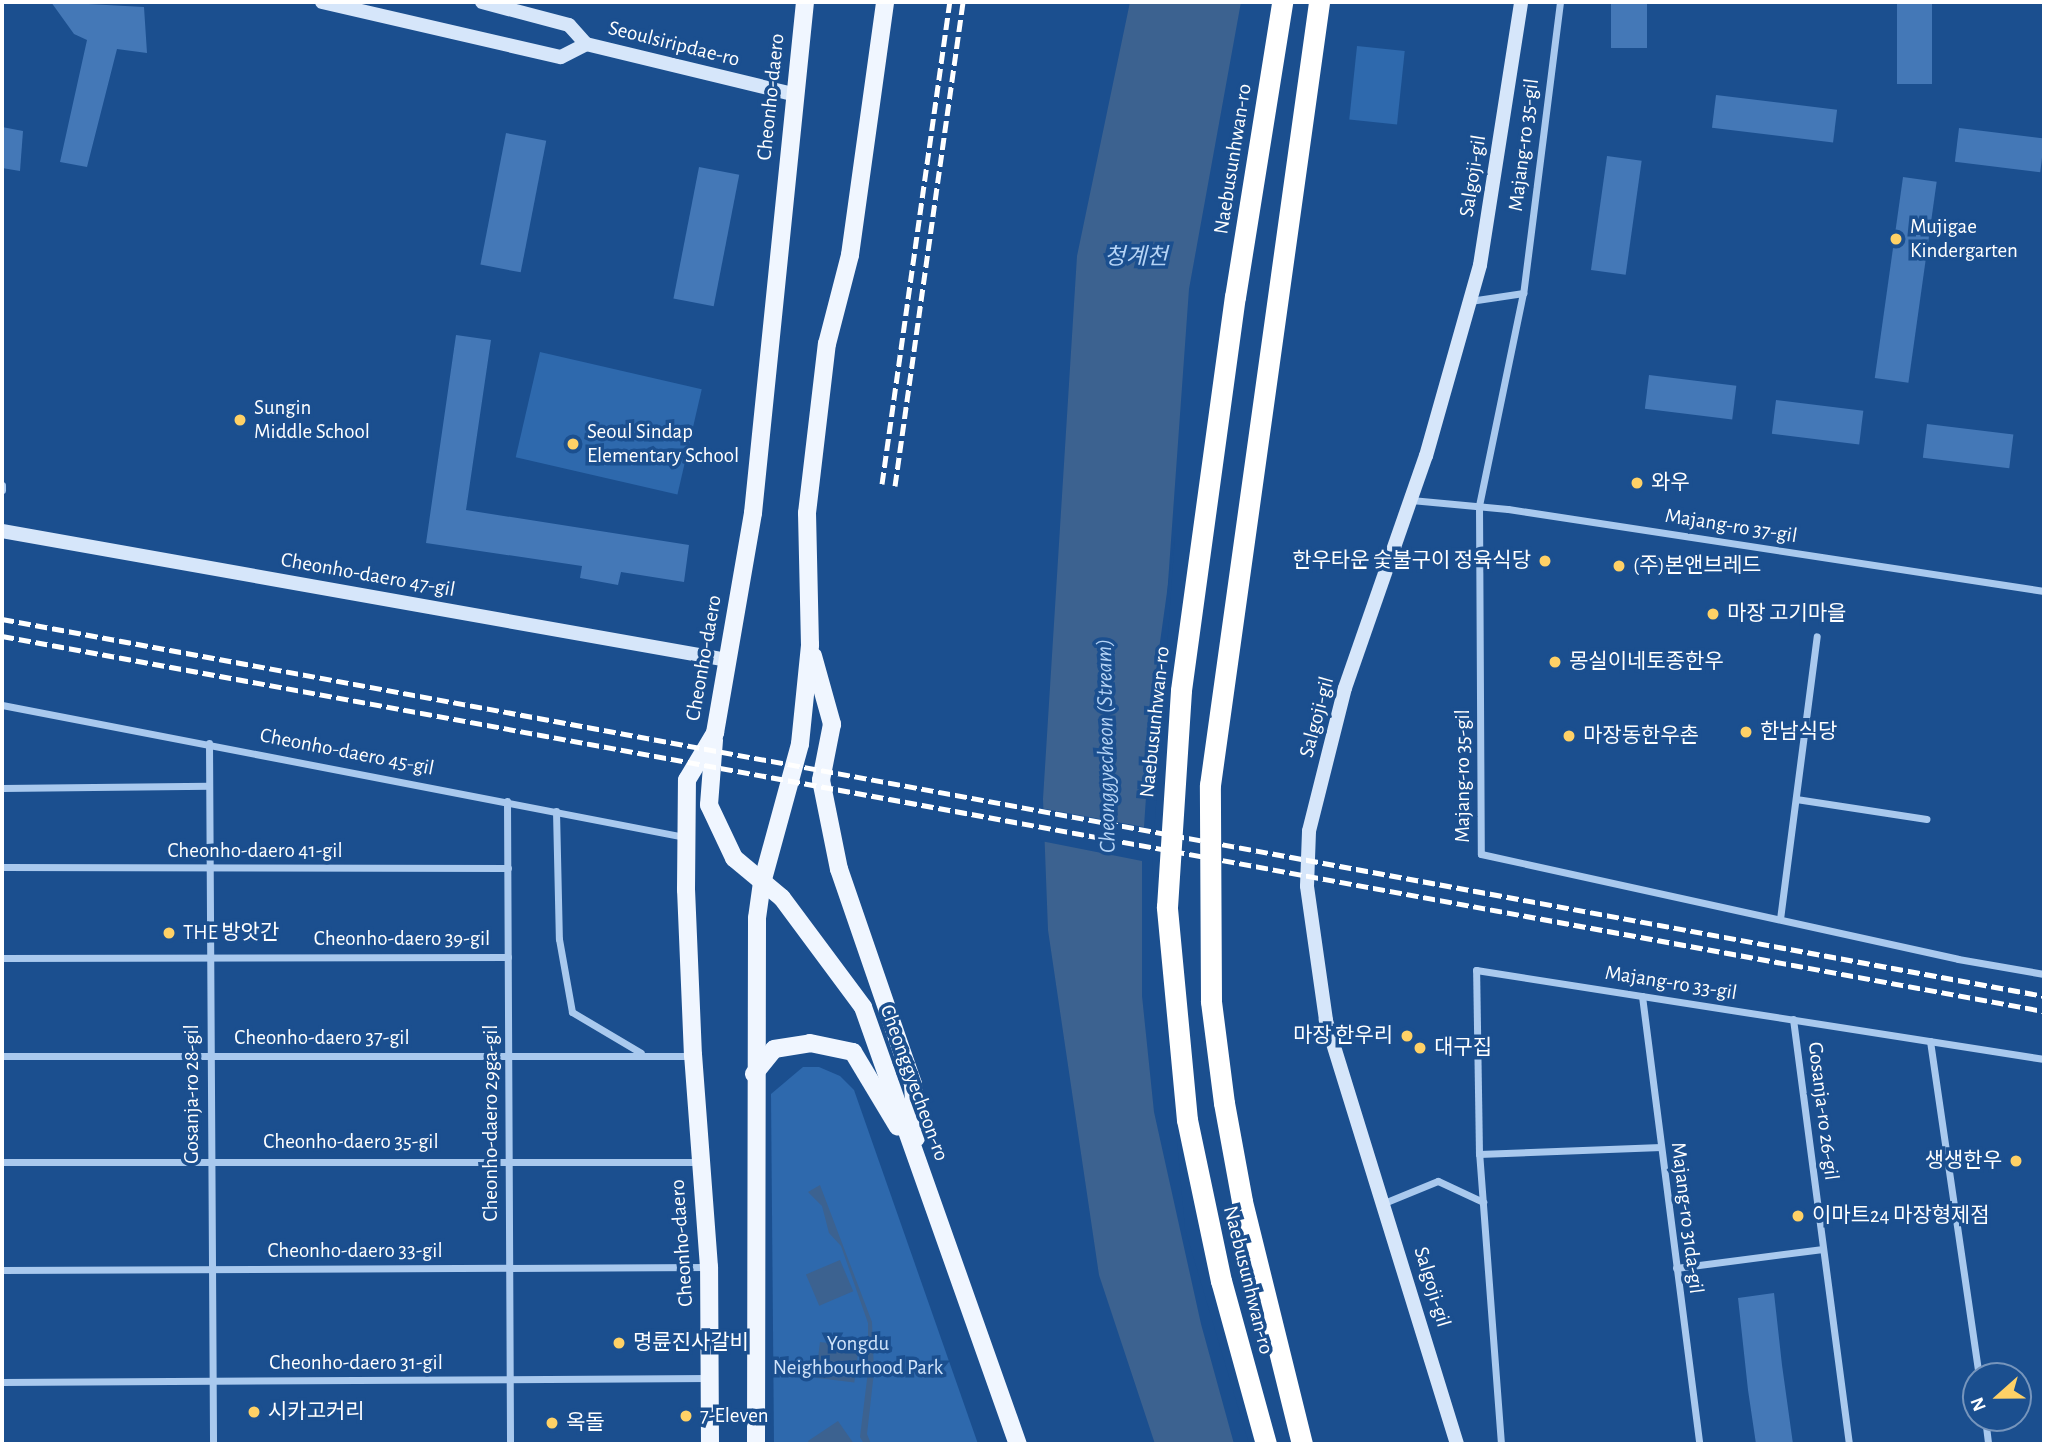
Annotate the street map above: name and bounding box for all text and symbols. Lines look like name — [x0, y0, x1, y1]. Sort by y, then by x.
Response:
street label: Seoulsiripdae-ro — [606, 15, 742, 73]
street label: Cheonho-daero — [752, 32, 790, 162]
street label: Majang-ro 35-gil — [1503, 77, 1545, 213]
street label: Naebusunhwan-ro — [1209, 82, 1257, 236]
street label: Salgoji-gil — [1454, 133, 1492, 219]
place label: Mujigae Kindergarten — [1910, 214, 2018, 264]
marker: Mujigae Kindergarten — [1888, 231, 1904, 247]
water label: 청계천 — [1104, 244, 1168, 272]
place label: Sungin Middle School — [254, 395, 370, 445]
marker: Sungin Middle School — [232, 412, 248, 428]
place label: Seoul Sindap Elementary School — [587, 419, 739, 469]
marker: Seoul Sindap Elementary School — [565, 436, 581, 452]
place label: 와우 — [1651, 470, 1690, 496]
marker: 와우 — [1629, 475, 1645, 491]
street label: Majang-ro 37-gil — [1663, 503, 1799, 549]
street label: Cheonho-daero 47-gil — [279, 547, 457, 603]
place label: 한우타운 숯불구이 정육식당 — [1292, 548, 1531, 574]
marker: 한우타운 숯불구이 정육식당 — [1537, 553, 1553, 569]
place label: (주)본앤브레드 — [1633, 553, 1761, 579]
marker: (주)본앤브레드 — [1611, 558, 1627, 574]
street label: Cheonho-daero — [681, 593, 727, 723]
place label: 마장 고기마을 — [1727, 601, 1846, 627]
marker: 마장 고기마을 — [1705, 606, 1721, 622]
water label: Cheonggyecheon (Stream) — [1091, 639, 1123, 853]
street label: Naebusunhwan-ro — [1135, 645, 1175, 799]
place label: 몽실이네토종한우 — [1569, 649, 1724, 675]
marker: 몽실이네토종한우 — [1547, 654, 1563, 670]
street label: Salgoji-gil — [1294, 674, 1340, 760]
street label: Majang-ro 35-gil — [1450, 709, 1476, 843]
place label: 한남식당 — [1760, 719, 1837, 745]
street label: Cheonho-daero 45-gil — [258, 723, 436, 781]
place label: 마장동한우촌 — [1583, 723, 1699, 749]
marker: 한남식당 — [1738, 724, 1754, 740]
marker: 마장동한우촌 — [1561, 728, 1577, 744]
street label: Cheonho-daero 41-gil — [167, 838, 343, 864]
place label: THE 방앗간 — [183, 920, 279, 946]
marker: THE 방앗간 — [161, 925, 177, 941]
street label: Cheonho-daero 39-gil — [314, 926, 490, 952]
street label: Majang-ro 33-gil — [1603, 960, 1739, 1006]
street label: Cheonggyecheon-ro — [874, 1001, 954, 1165]
place label: 마장 한우리 — [1293, 1023, 1393, 1049]
street label: Gosanja-ro 28-gil — [179, 1024, 205, 1164]
street label: Cheonho-daero 37-gil — [234, 1025, 410, 1051]
street label: Cheonho-daero 29ga-gil — [478, 1025, 504, 1221]
marker: 마장 한우리 — [1399, 1028, 1415, 1044]
place label: 대구집 — [1434, 1035, 1492, 1061]
marker: 대구집 — [1412, 1040, 1428, 1056]
street label: Gosanja-ro 26-gil — [1802, 1040, 1844, 1182]
street label: Cheonho-daero 35-gil — [263, 1129, 439, 1155]
street label: Majang-ro 31da-gil — [1665, 1141, 1709, 1295]
place label: 생생한우 — [1925, 1148, 2002, 1174]
marker: 생생한우 — [2008, 1153, 2024, 1169]
street label: Cheonho-daero — [665, 1179, 699, 1307]
street label: Naebusunhwan-ro — [1217, 1203, 1279, 1357]
place label: 이마트24 마장형제점 — [1812, 1203, 1990, 1229]
marker: 이마트24 마장형제점 — [1790, 1208, 1806, 1224]
street label: Cheonho-daero 33-gil — [267, 1238, 443, 1264]
street label: Salgoji-gil — [1408, 1244, 1456, 1330]
place label: 명륜진사갈비 — [633, 1330, 749, 1356]
park label: Yongdu Neighbourhood Park — [773, 1331, 943, 1381]
marker: 명륜진사갈비 — [611, 1335, 627, 1351]
street label: Cheonho-daero 31-gil — [269, 1350, 443, 1376]
north arrow — [1962, 1362, 2032, 1432]
text: N — [1968, 1394, 1990, 1414]
place label: 시카고커리 — [268, 1399, 365, 1425]
place label: 7-Eleven — [700, 1403, 769, 1429]
marker: 시카고커리 — [246, 1404, 262, 1420]
marker: 7-Eleven — [678, 1408, 694, 1424]
place label: 옥돌 — [566, 1410, 605, 1436]
marker: 옥돌 — [544, 1415, 560, 1431]

